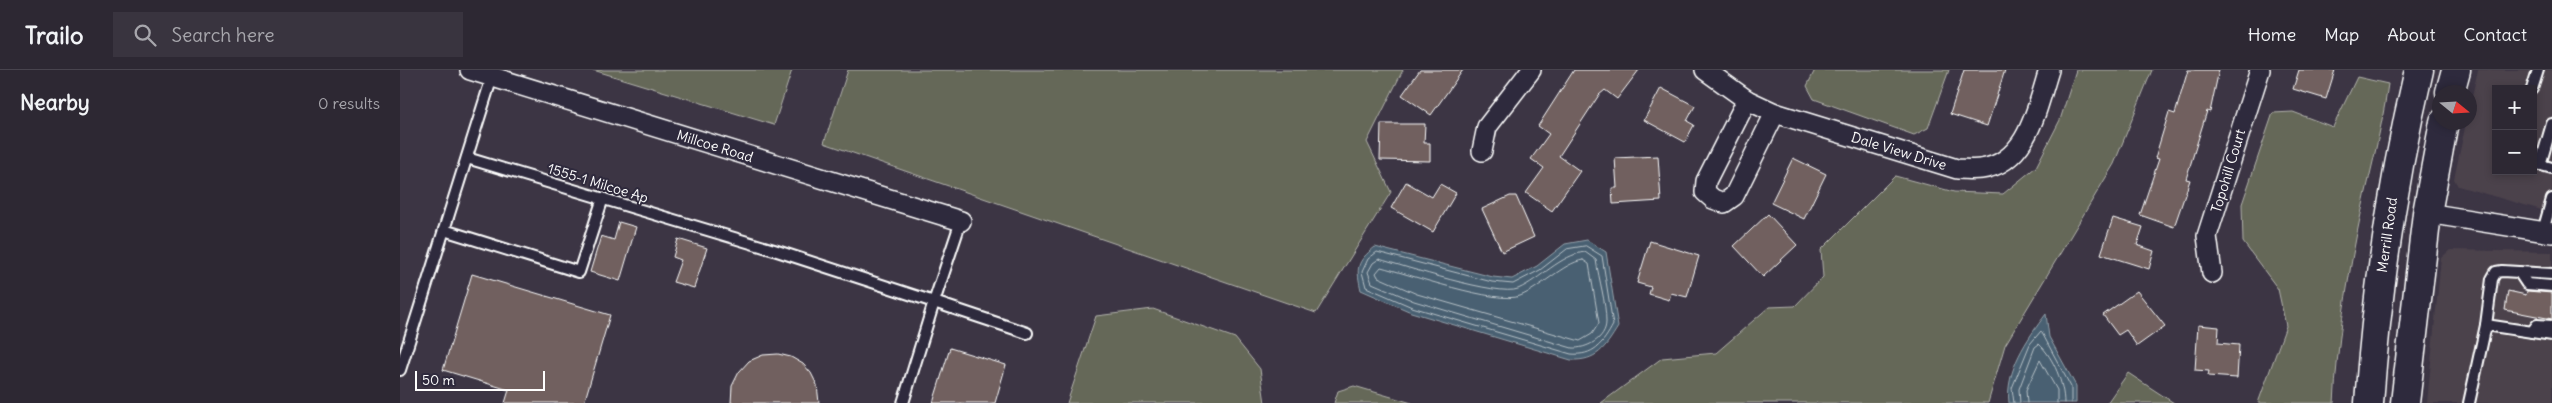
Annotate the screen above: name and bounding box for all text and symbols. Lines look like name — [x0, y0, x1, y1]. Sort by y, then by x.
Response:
search box — [113, 12, 463, 57]
text: Trailo — [25, 20, 83, 50]
icon: search — [131, 21, 159, 49]
text: Search here — [171, 23, 274, 47]
text: Home — [2248, 23, 2296, 46]
text: Map — [2324, 23, 2359, 46]
text: About — [2387, 23, 2435, 46]
text: Contact — [2463, 23, 2527, 46]
north arrow — [2432, 85, 2477, 130]
map controls — [2492, 85, 2537, 175]
button: + — [2492, 85, 2537, 130]
text: Nearby — [20, 89, 90, 116]
text: 0 results — [318, 93, 380, 113]
street label: Millcoe Road — [674, 126, 756, 166]
street label: Topohill Court — [2207, 127, 2249, 215]
street label: Dale View Drive — [1849, 128, 1949, 174]
button: − — [2492, 130, 2537, 175]
street label: 1555-1 Milcoe Ap — [546, 159, 650, 207]
street label: Merrill Road — [2373, 196, 2401, 274]
scale bar — [415, 368, 545, 391]
text: 50 m — [422, 371, 455, 389]

